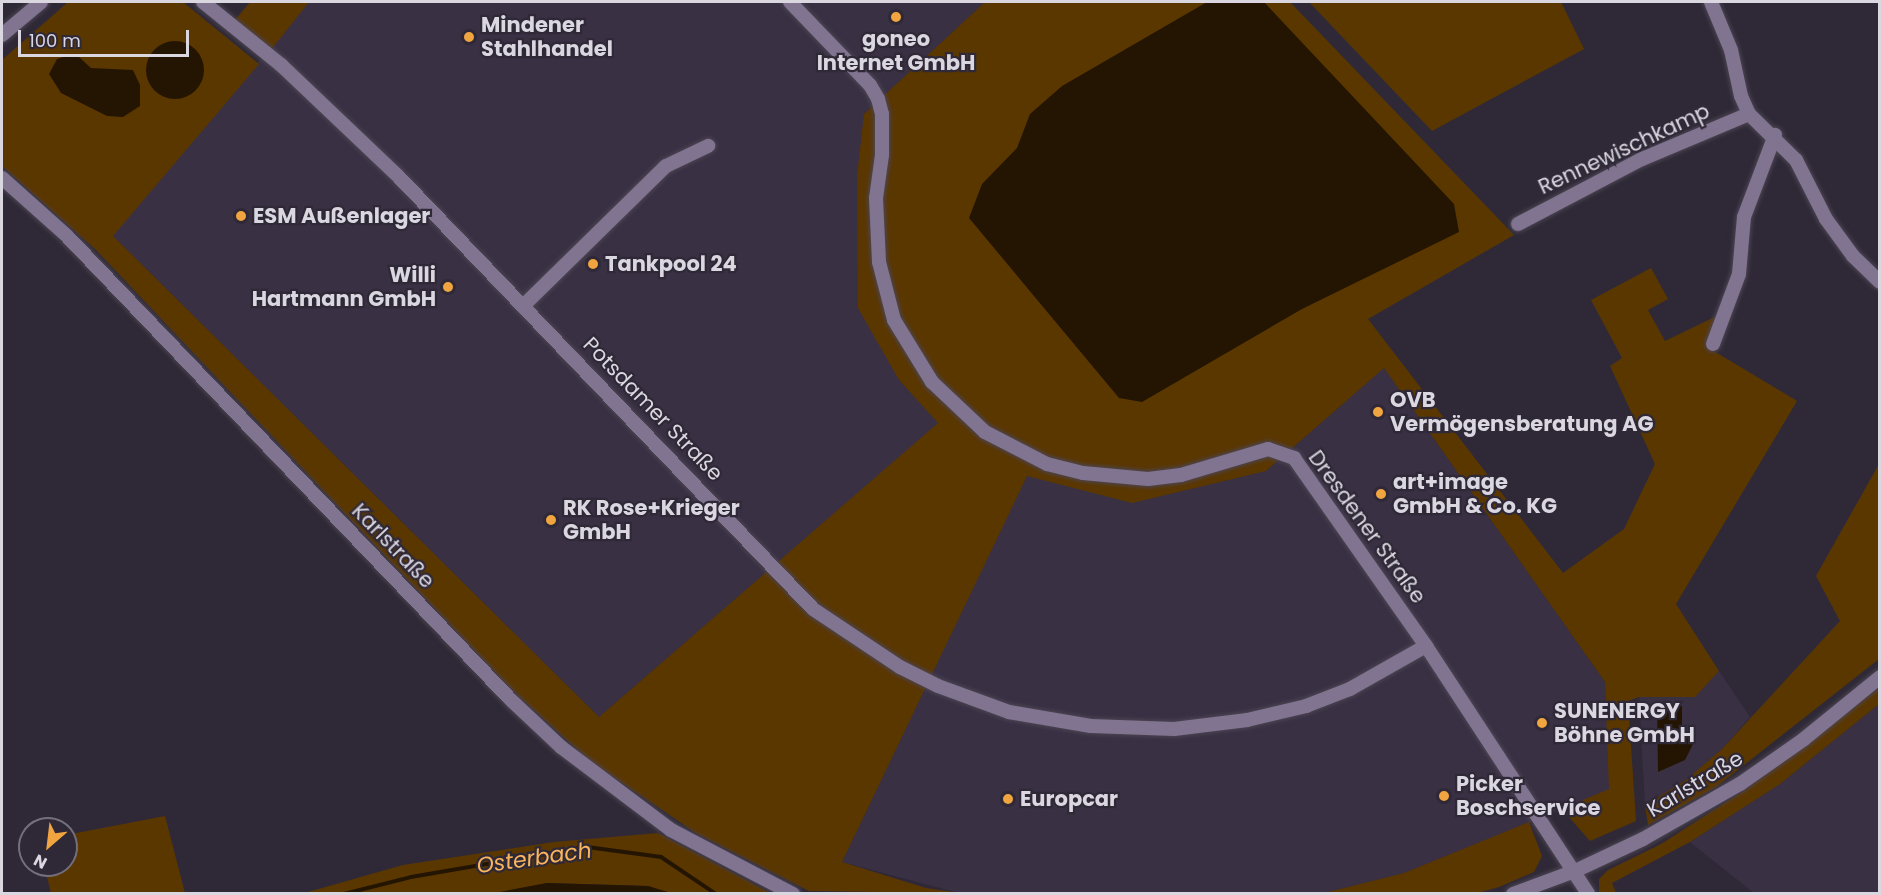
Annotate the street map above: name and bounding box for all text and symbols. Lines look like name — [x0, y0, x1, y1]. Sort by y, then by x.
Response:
marker: goneo Internet GmbH — [889, 10, 903, 24]
place label: Mindener Stahlhandel — [481, 12, 613, 62]
scale bar — [21, 18, 192, 56]
place label: goneo Internet GmbH — [817, 26, 975, 76]
text: 100 m — [29, 28, 81, 53]
marker: Mindener Stahlhandel — [462, 30, 476, 44]
street label: Rennewischkamp — [1534, 98, 1714, 200]
place label: ESM Außenlager — [253, 203, 430, 229]
marker: ESM Außenlager — [234, 209, 248, 223]
place label: Tankpool 24 — [605, 251, 737, 277]
marker: Tankpool 24 — [586, 257, 600, 271]
place label: Willi Hartmann GmbH — [252, 262, 436, 312]
marker: Willi Hartmann GmbH — [441, 280, 455, 294]
street label: Potsdamer Straße — [578, 332, 728, 486]
place label: OVB Vermögensberatung AG — [1390, 387, 1653, 437]
marker: OVB Vermögensberatung AG — [1371, 405, 1385, 419]
street label: Dresdener Straße — [1303, 446, 1431, 608]
place label: art+image GmbH & Co. KG — [1393, 469, 1557, 519]
marker: art+image GmbH & Co. KG — [1374, 487, 1388, 501]
place label: RK Rose+Krieger GmbH — [563, 495, 740, 545]
street label: Karlstraße — [347, 499, 439, 593]
marker: RK Rose+Krieger GmbH — [544, 513, 558, 527]
place label: SUNENERGY Böhne GmbH — [1554, 698, 1695, 748]
marker: SUNENERGY Böhne GmbH — [1535, 716, 1549, 730]
street label: Karlstraße — [1642, 745, 1748, 823]
place label: Picker Boschservice — [1456, 771, 1600, 821]
place label: Europcar — [1020, 786, 1118, 812]
marker: Picker Boschservice — [1437, 789, 1451, 803]
marker: Europcar — [1001, 792, 1015, 806]
north arrow — [18, 817, 78, 877]
water label: Osterbach — [475, 837, 593, 879]
text: N — [30, 849, 51, 875]

